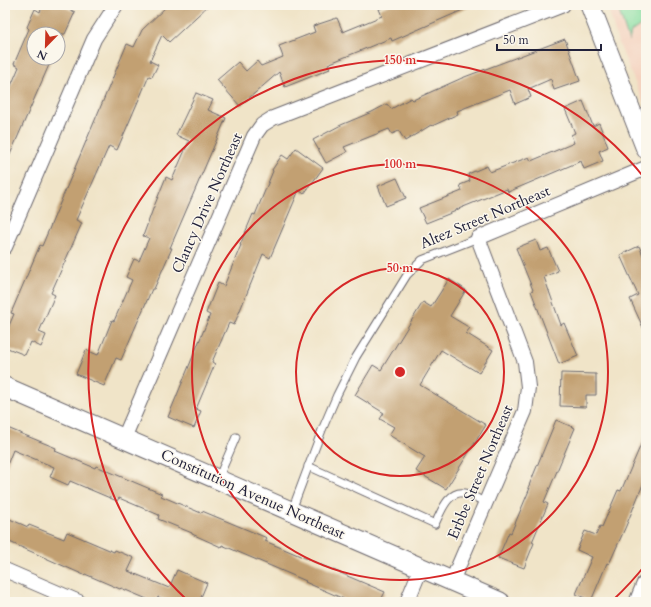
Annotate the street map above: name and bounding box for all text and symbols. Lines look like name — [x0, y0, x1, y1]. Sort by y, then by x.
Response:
north arrow — [26, 26, 66, 66]
scale bar — [497, 26, 601, 52]
text: 50 m — [503, 32, 530, 48]
text: N — [35, 46, 50, 64]
text: 150 m — [384, 52, 417, 68]
street label: Clancy Drive Northeast — [167, 129, 247, 276]
text: 100 m — [384, 156, 417, 172]
street label: Altez Street Northeast — [417, 180, 553, 253]
text: 50 m — [387, 260, 414, 276]
centre of rings — [393, 365, 407, 379]
street label: Erbbe Street Northeast — [443, 401, 517, 542]
street label: Constitution Avenue Northeast — [158, 444, 349, 544]

